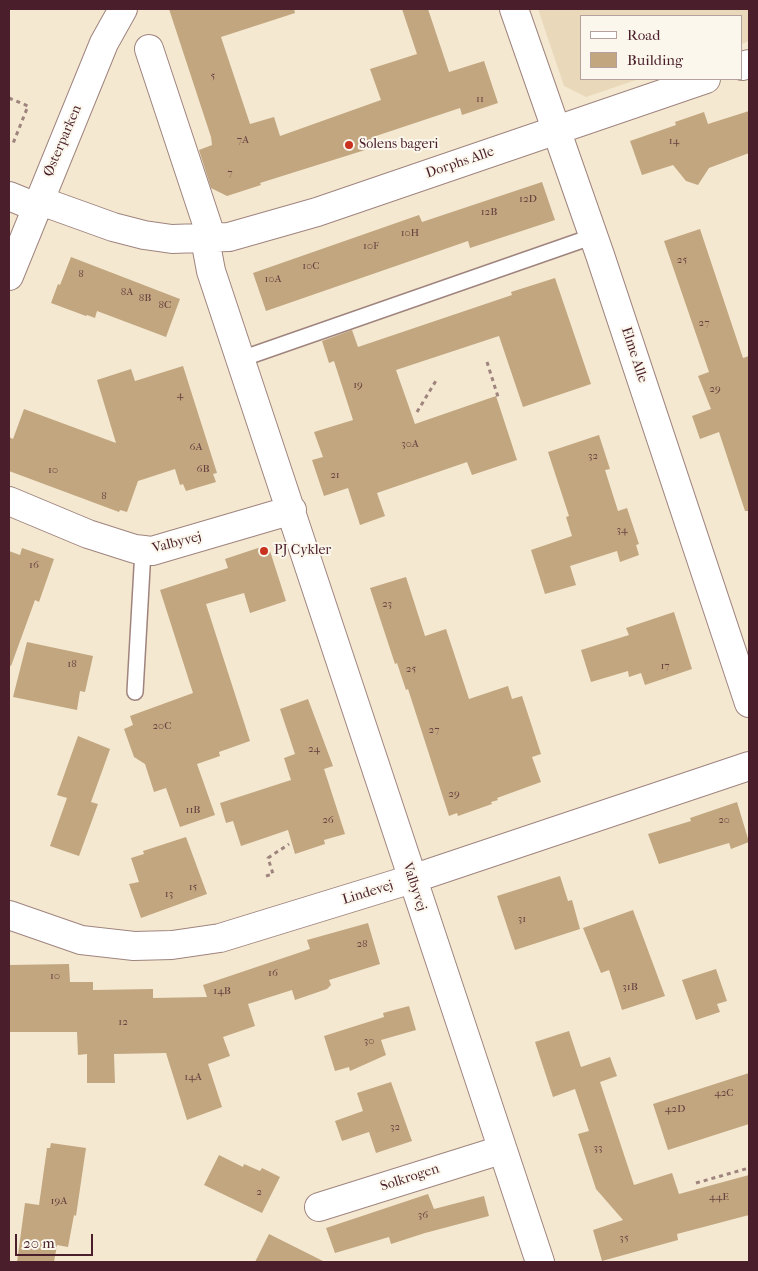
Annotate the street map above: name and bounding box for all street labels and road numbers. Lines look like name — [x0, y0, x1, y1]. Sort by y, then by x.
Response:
street label: Østerparken — [40, 103, 86, 179]
street label: Dorphs Alle — [424, 143, 496, 183]
street label: Elme Alle — [617, 325, 651, 385]
street label: Valbyvej — [151, 529, 203, 557]
street label: Valbyvej — [398, 861, 430, 913]
street label: Lindevej — [341, 877, 395, 909]
street label: Solkrogen — [378, 1161, 442, 1195]

